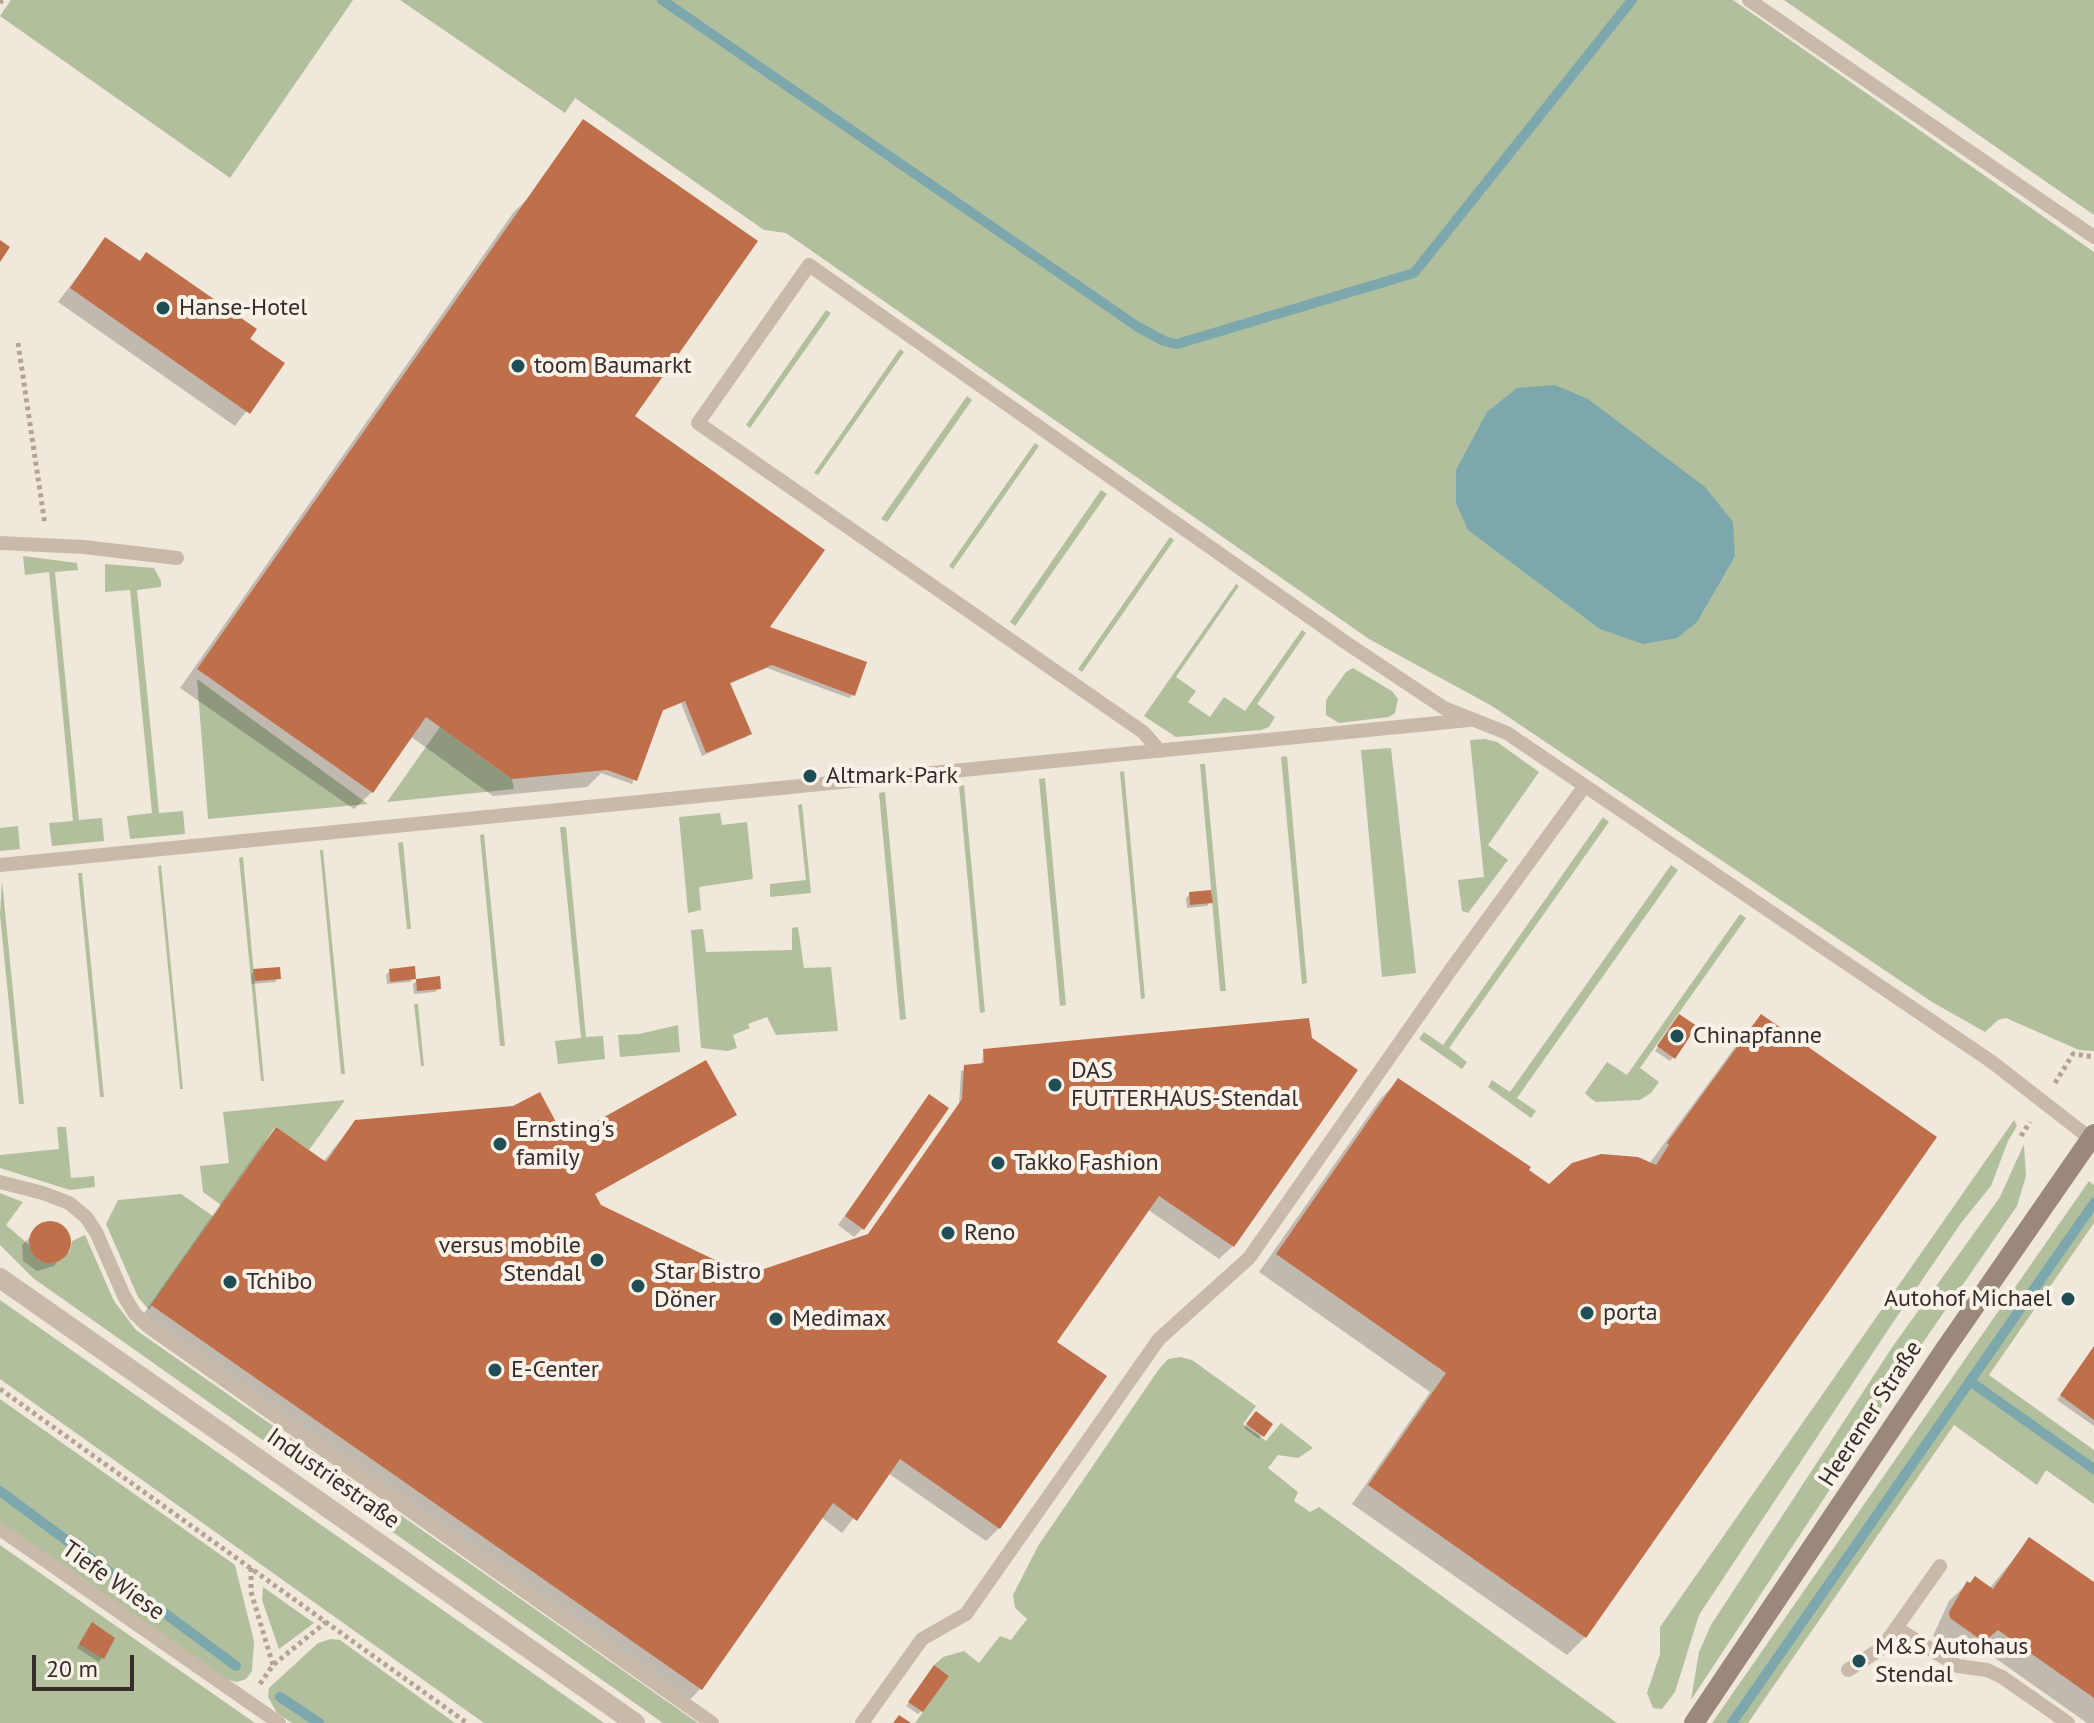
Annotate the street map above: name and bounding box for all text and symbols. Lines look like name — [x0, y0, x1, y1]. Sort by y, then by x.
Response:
place label: Hanse-Hotel — [179, 294, 307, 322]
marker: Hanse-Hotel — [154, 299, 172, 317]
place label: toom Baumarkt — [534, 352, 692, 380]
marker: toom Baumarkt — [509, 357, 527, 375]
place label: Altmark-Park — [826, 762, 958, 790]
marker: Altmark-Park — [801, 767, 819, 785]
place label: Chinapfanne — [1693, 1022, 1822, 1050]
marker: Chinapfanne — [1668, 1027, 1686, 1045]
place label: DAS FUTTERHAUS-Stendal — [1071, 1057, 1298, 1113]
marker: DAS FUTTERHAUS-Stendal — [1046, 1076, 1064, 1094]
place label: Ernsting's family — [516, 1116, 615, 1172]
marker: Ernsting's family — [491, 1135, 509, 1153]
place label: Takko Fashion — [1014, 1149, 1159, 1177]
marker: Takko Fashion — [989, 1154, 1007, 1172]
place label: Reno — [964, 1219, 1015, 1247]
marker: Reno — [939, 1224, 957, 1242]
place label: versus mobile Stendal — [439, 1232, 581, 1288]
marker: versus mobile Stendal — [588, 1251, 606, 1269]
place label: Star Bistro Döner — [654, 1258, 761, 1314]
place label: Tchibo — [246, 1268, 312, 1296]
marker: Tchibo — [221, 1273, 239, 1291]
marker: Star Bistro Döner — [629, 1277, 647, 1295]
place label: Autohof Michael — [1884, 1285, 2052, 1313]
marker: Autohof Michael — [2059, 1290, 2077, 1308]
place label: porta — [1603, 1299, 1658, 1327]
marker: porta — [1578, 1304, 1596, 1322]
place label: Medimax — [792, 1305, 886, 1333]
marker: Medimax — [767, 1310, 785, 1328]
street label: Heerener Straße — [1813, 1336, 1929, 1492]
place label: E-Center — [511, 1356, 599, 1384]
marker: E-Center — [486, 1361, 504, 1379]
street label: Industriestraße — [261, 1423, 405, 1535]
street label: Tiefe Wiese — [56, 1535, 170, 1627]
place label: M&S Autohaus Stendal — [1875, 1633, 2028, 1689]
scale bar — [36, 1639, 138, 1689]
marker: M&S Autohaus Stendal — [1850, 1652, 1868, 1670]
text: 20 m — [46, 1653, 98, 1684]

